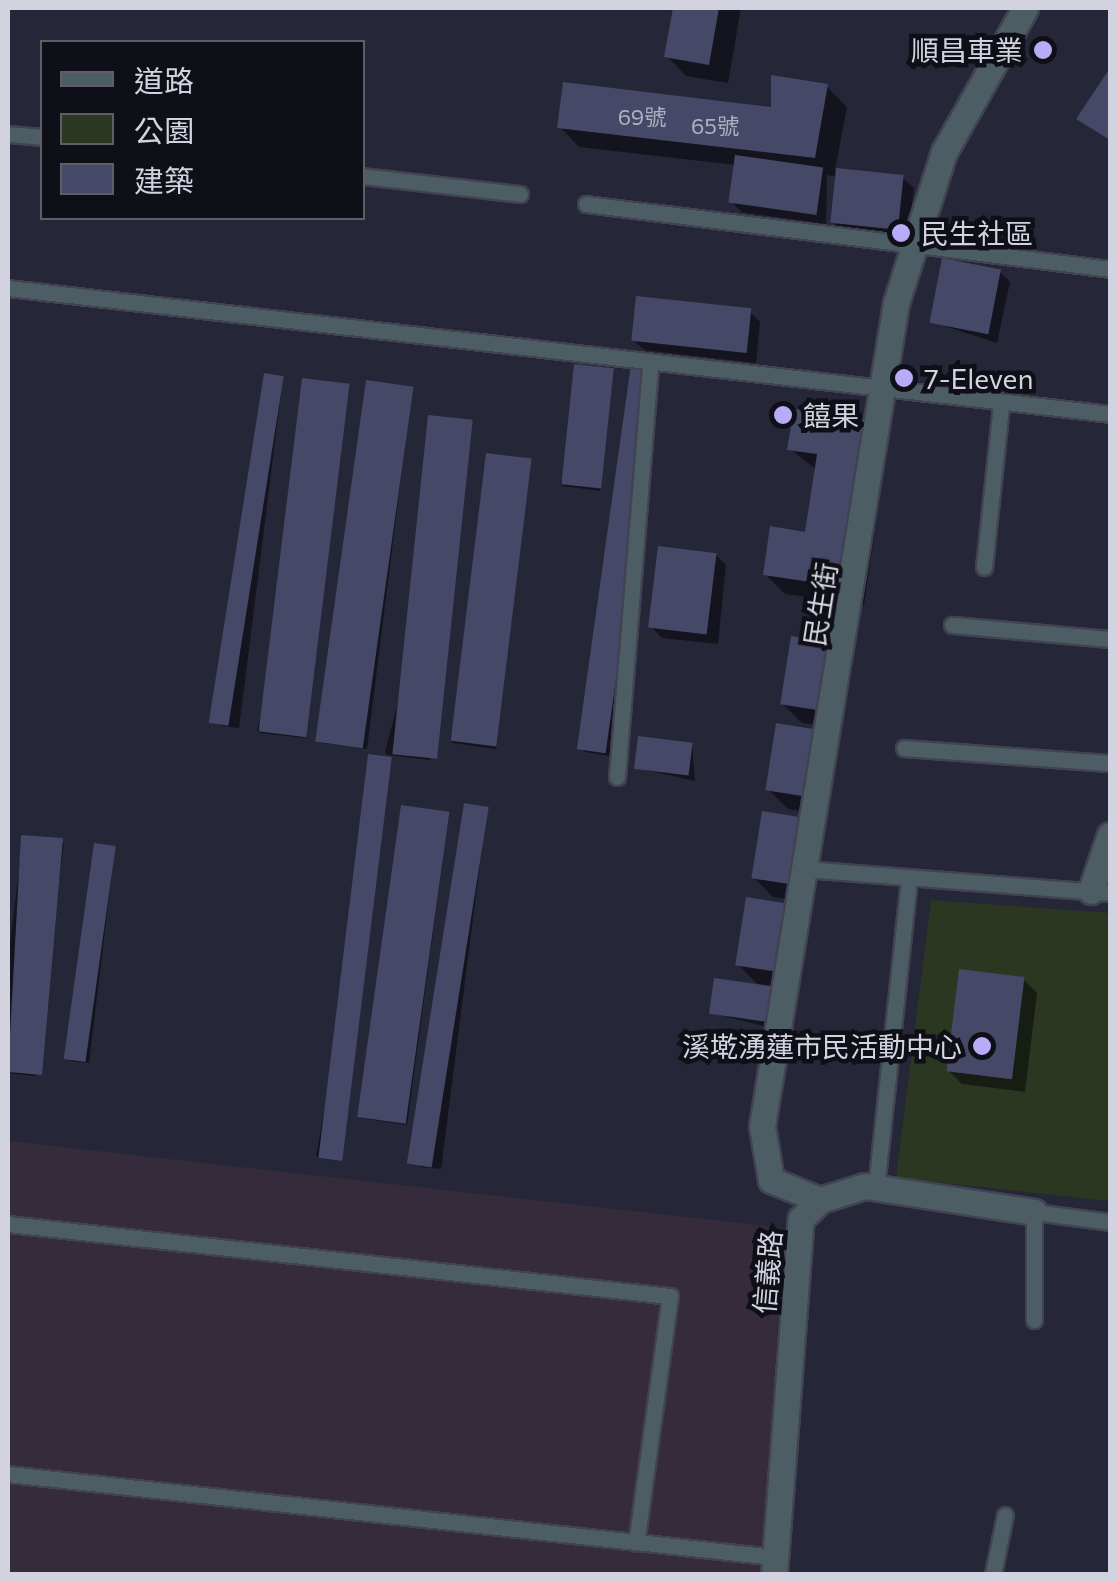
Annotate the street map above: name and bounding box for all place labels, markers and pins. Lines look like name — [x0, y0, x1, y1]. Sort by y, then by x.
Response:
place label: 順昌車業 — [911, 33, 1023, 67]
marker: 順昌車業 — [1032, 39, 1054, 61]
place label: 民生社區 — [921, 216, 1033, 250]
marker: 民生社區 — [890, 222, 912, 244]
place label: 7-Eleven — [924, 361, 1033, 395]
marker: 7-Eleven — [893, 367, 915, 389]
place label: 饎果 — [803, 398, 859, 432]
marker: 饎果 — [772, 404, 794, 426]
place label: 溪墘湧蓮市民活動中心 — [682, 1029, 962, 1063]
marker: 溪墘湧蓮市民活動中心 — [971, 1035, 993, 1057]

